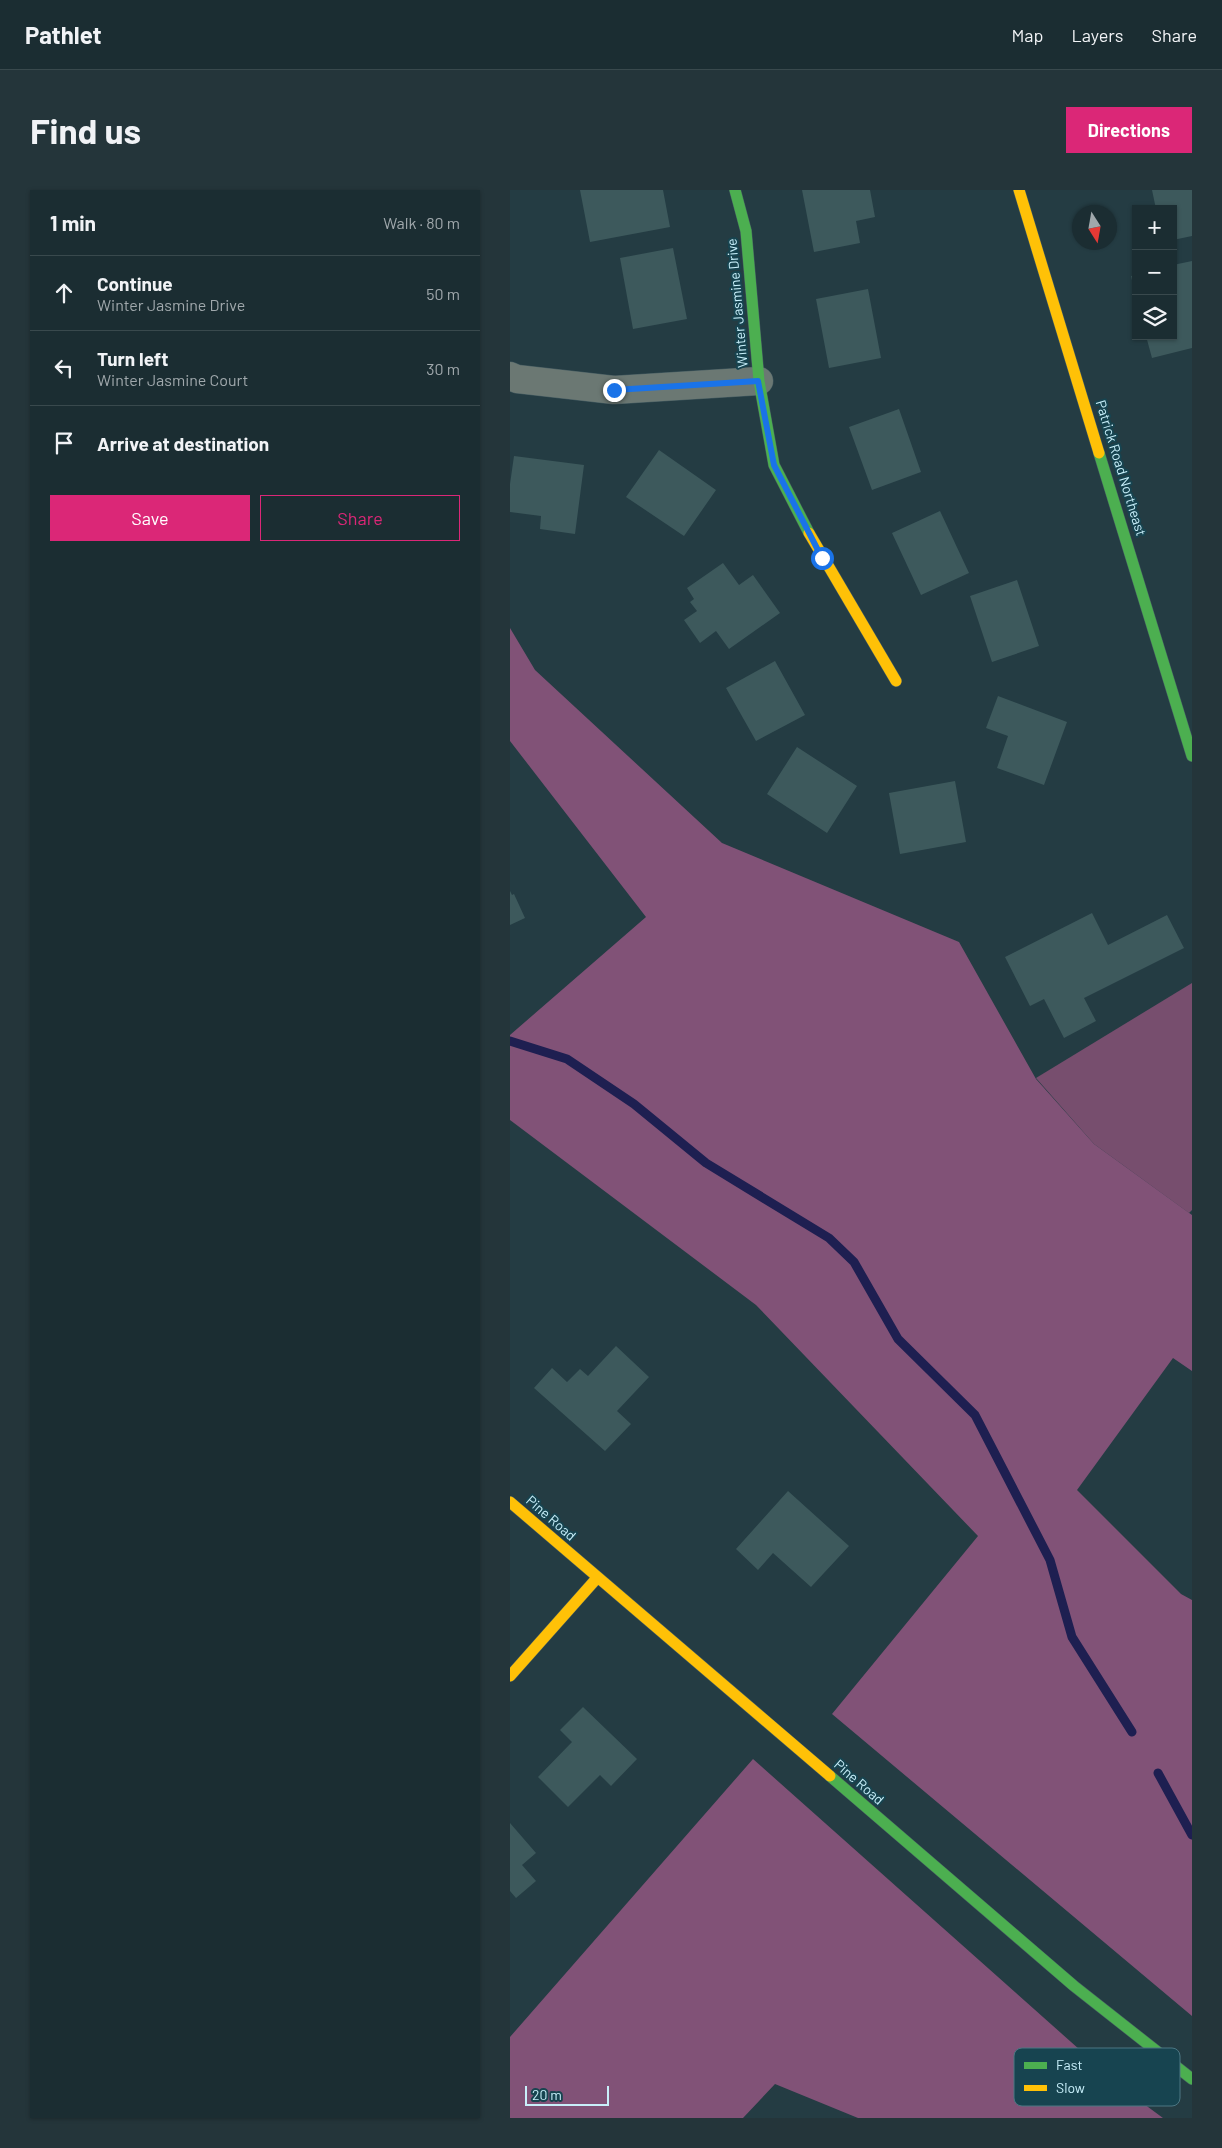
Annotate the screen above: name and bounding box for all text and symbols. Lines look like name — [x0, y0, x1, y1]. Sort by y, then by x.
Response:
text: Pathlet — [25, 20, 102, 49]
text: Map — [1011, 24, 1043, 46]
text: Layers — [1071, 24, 1124, 46]
text: Share — [1152, 24, 1197, 46]
button: Directions — [1066, 107, 1192, 153]
text: Find us — [30, 109, 141, 151]
north arrow — [1072, 205, 1117, 250]
map controls — [1132, 205, 1177, 340]
button: + — [1132, 205, 1177, 250]
text: 1 min — [50, 210, 96, 235]
text: Walk · 80 m — [383, 213, 460, 232]
street label: Winter Jasmine Drive — [722, 238, 751, 368]
button: − — [1132, 250, 1177, 295]
text: Continue — [97, 272, 173, 295]
icon: ahead — [50, 279, 78, 307]
text: 50 m — [426, 284, 460, 303]
text: Winter Jasmine Drive — [97, 295, 245, 314]
button: layers — [1132, 295, 1177, 340]
text: Turn left — [97, 347, 168, 370]
icon: left — [50, 354, 78, 382]
text: 30 m — [426, 359, 460, 378]
text: Winter Jasmine Court — [97, 370, 248, 389]
route end — [603, 379, 626, 402]
street label: Patrick Road Northeast — [1093, 398, 1150, 538]
icon: arrive — [50, 429, 78, 457]
text: Arrive at destination — [97, 432, 269, 455]
button: Save — [50, 495, 250, 541]
button: Share — [260, 495, 460, 541]
route start — [811, 547, 834, 570]
street label: Pine Road — [523, 1491, 580, 1544]
street label: Pine Road — [831, 1755, 888, 1808]
legend — [1014, 2048, 1180, 2106]
text: Fast — [1056, 2056, 1082, 2073]
text: Slow — [1056, 2079, 1085, 2096]
scale bar — [525, 2083, 609, 2106]
text: 20 m — [532, 2086, 562, 2103]

